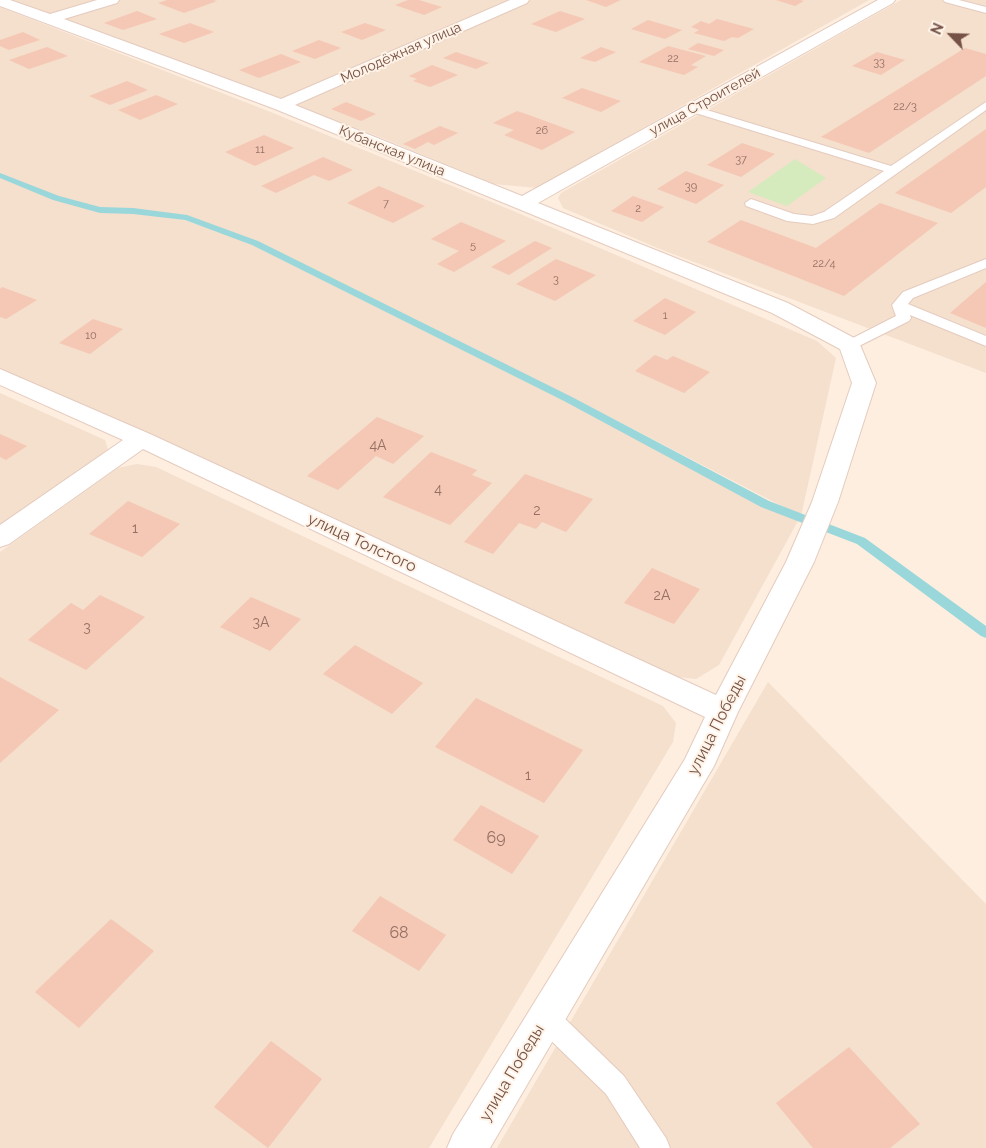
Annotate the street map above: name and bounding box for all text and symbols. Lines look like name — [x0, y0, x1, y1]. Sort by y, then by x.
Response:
north arrow — [926, 10, 976, 60]
street label: Молодёжная улица — [338, 19, 464, 87]
text: N — [928, 21, 947, 37]
house number: 22 — [667, 52, 679, 66]
house number: 33 — [873, 56, 885, 70]
street label: улица Строителей — [647, 65, 763, 139]
house number: 22/3 — [893, 100, 917, 114]
street label: Кубанская улица — [336, 122, 448, 180]
house number: 26 — [536, 124, 548, 138]
house number: 11 — [255, 143, 265, 157]
house number: 37 — [735, 153, 747, 167]
house number: 39 — [685, 180, 697, 194]
house number: 7 — [383, 197, 389, 211]
house number: 2 — [635, 202, 641, 216]
house number: 5 — [470, 239, 476, 253]
house number: 22/4 — [812, 257, 836, 271]
house number: 3 — [553, 273, 559, 287]
house number: 1 — [663, 309, 667, 323]
house number: 10 — [85, 329, 97, 343]
house number: 4А — [369, 438, 387, 454]
house number: 4 — [434, 482, 442, 498]
house number: 2 — [533, 503, 541, 519]
street label: улица Толстого — [305, 509, 419, 577]
house number: 1 — [132, 521, 138, 537]
house number: 2А — [654, 588, 670, 604]
house number: 3А — [253, 615, 269, 631]
house number: 3 — [83, 620, 91, 636]
street label: улица Победы — [684, 672, 750, 778]
house number: 1 — [525, 768, 531, 784]
house number: 69 — [486, 828, 506, 848]
house number: 68 — [389, 923, 409, 943]
street label: улица Победы — [476, 1021, 548, 1125]

